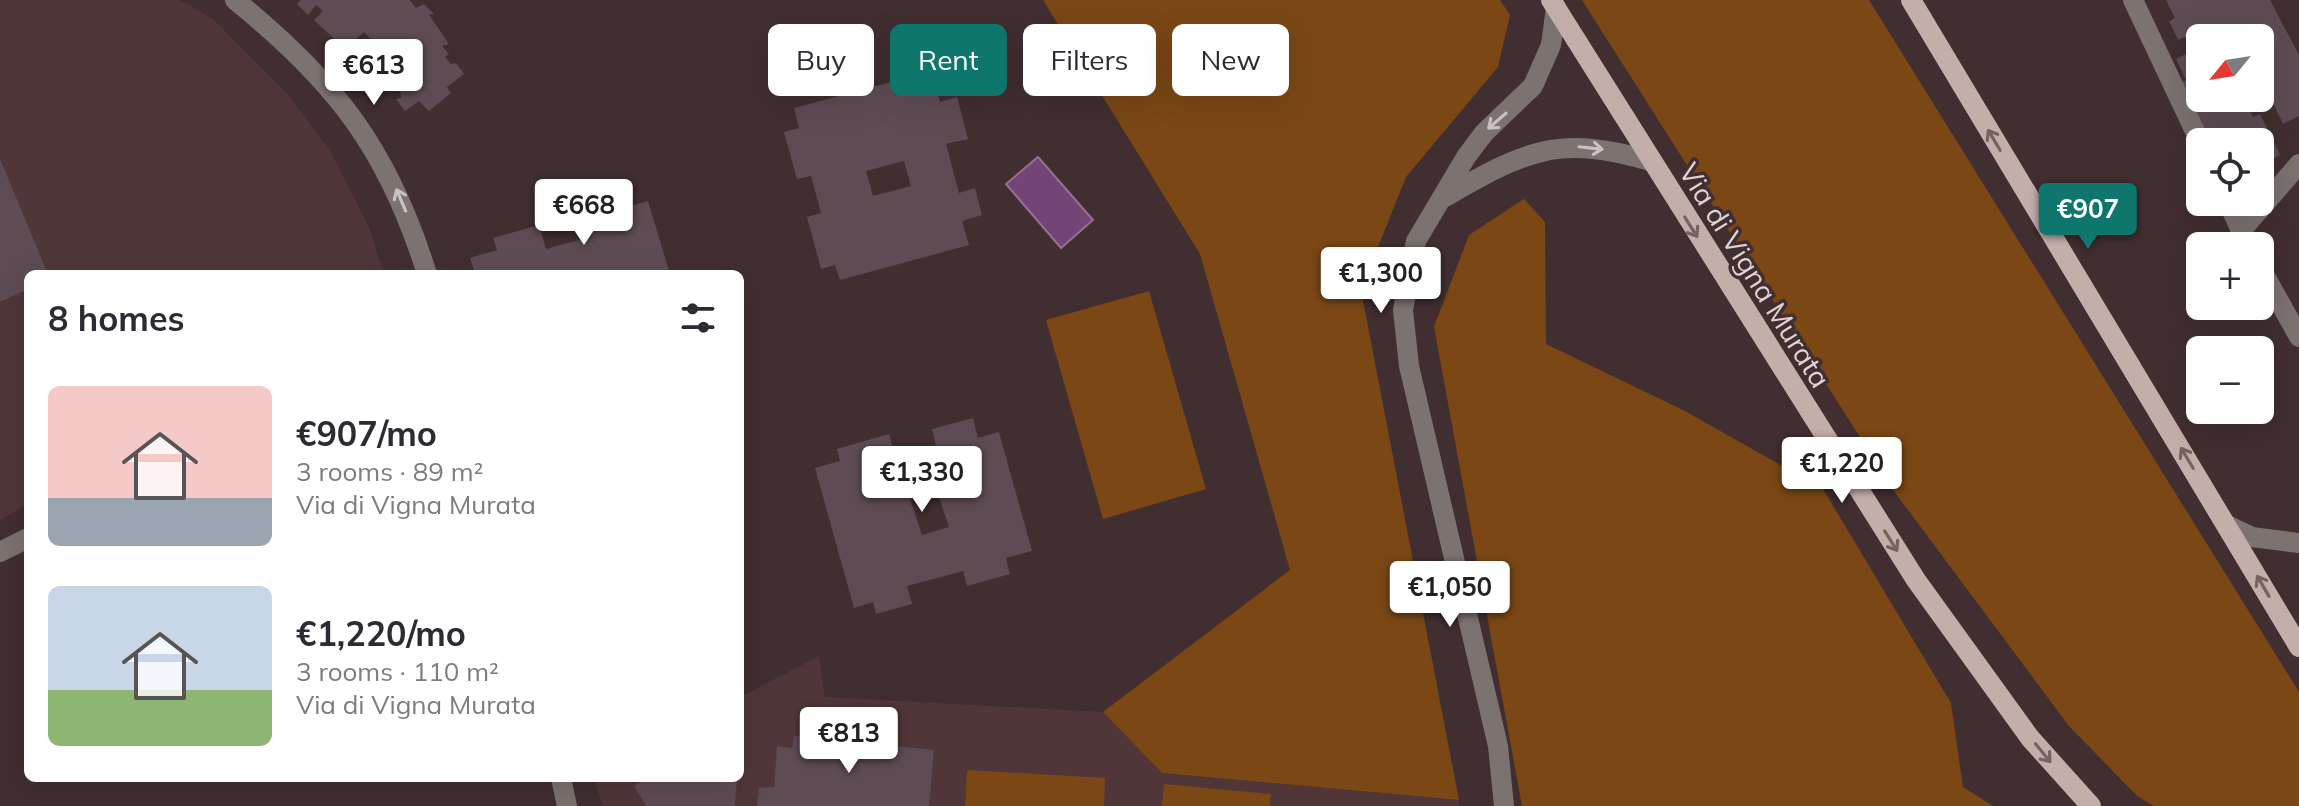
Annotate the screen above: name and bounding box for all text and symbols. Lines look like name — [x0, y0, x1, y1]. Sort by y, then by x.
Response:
chip: Buy — [768, 24, 874, 96]
chip: Rent — [890, 24, 1007, 96]
chip: Filters — [1023, 24, 1156, 96]
chip: New — [1172, 24, 1289, 96]
north arrow — [2186, 24, 2274, 112]
map controls — [2186, 24, 2274, 424]
pin: €613 — [327, 39, 421, 107]
text: €613 — [343, 48, 405, 81]
one-way arrow — [1487, 112, 1507, 130]
button: locate — [2186, 128, 2274, 216]
one-way arrow — [1986, 129, 2002, 152]
one-way arrow — [1578, 141, 1604, 156]
street label: Via di Vigna Murata — [1672, 156, 1838, 394]
pin: €668 — [537, 179, 631, 247]
pin: €907 — [2041, 183, 2135, 251]
one-way arrow — [393, 188, 408, 213]
text: €668 — [553, 188, 615, 221]
text: €907 — [2057, 192, 2119, 225]
one-way arrow — [1683, 216, 1700, 238]
button: + — [2186, 232, 2274, 320]
pin: €1,300 — [1316, 247, 1446, 315]
text: €1,300 — [1339, 256, 1423, 289]
icon: filters — [676, 296, 720, 340]
text: 8 homes — [48, 297, 185, 340]
button: − — [2186, 336, 2274, 424]
text: €907/mo — [296, 412, 437, 455]
icon: home — [112, 418, 208, 514]
pin: €1,220 — [1777, 437, 1907, 505]
pin: €1,330 — [857, 446, 987, 514]
text: €1,220 — [1800, 446, 1884, 479]
one-way arrow — [2179, 447, 2195, 470]
text: 3 rooms · 89 m² — [296, 455, 483, 488]
text: €1,330 — [880, 455, 964, 488]
text: Via di Vigna Murata — [296, 488, 536, 521]
one-way arrow — [1883, 530, 1900, 552]
pin: €1,050 — [1385, 561, 1515, 629]
text: €1,050 — [1408, 570, 1492, 603]
one-way arrow — [2255, 575, 2271, 598]
text: €1,220/mo — [296, 612, 466, 655]
icon: home — [112, 618, 208, 714]
text: 3 rooms · 110 m² — [296, 655, 499, 688]
text: Via di Vigna Murata — [296, 688, 536, 721]
pin: €813 — [802, 707, 896, 775]
text: €813 — [818, 716, 880, 749]
one-way arrow — [2033, 742, 2051, 763]

